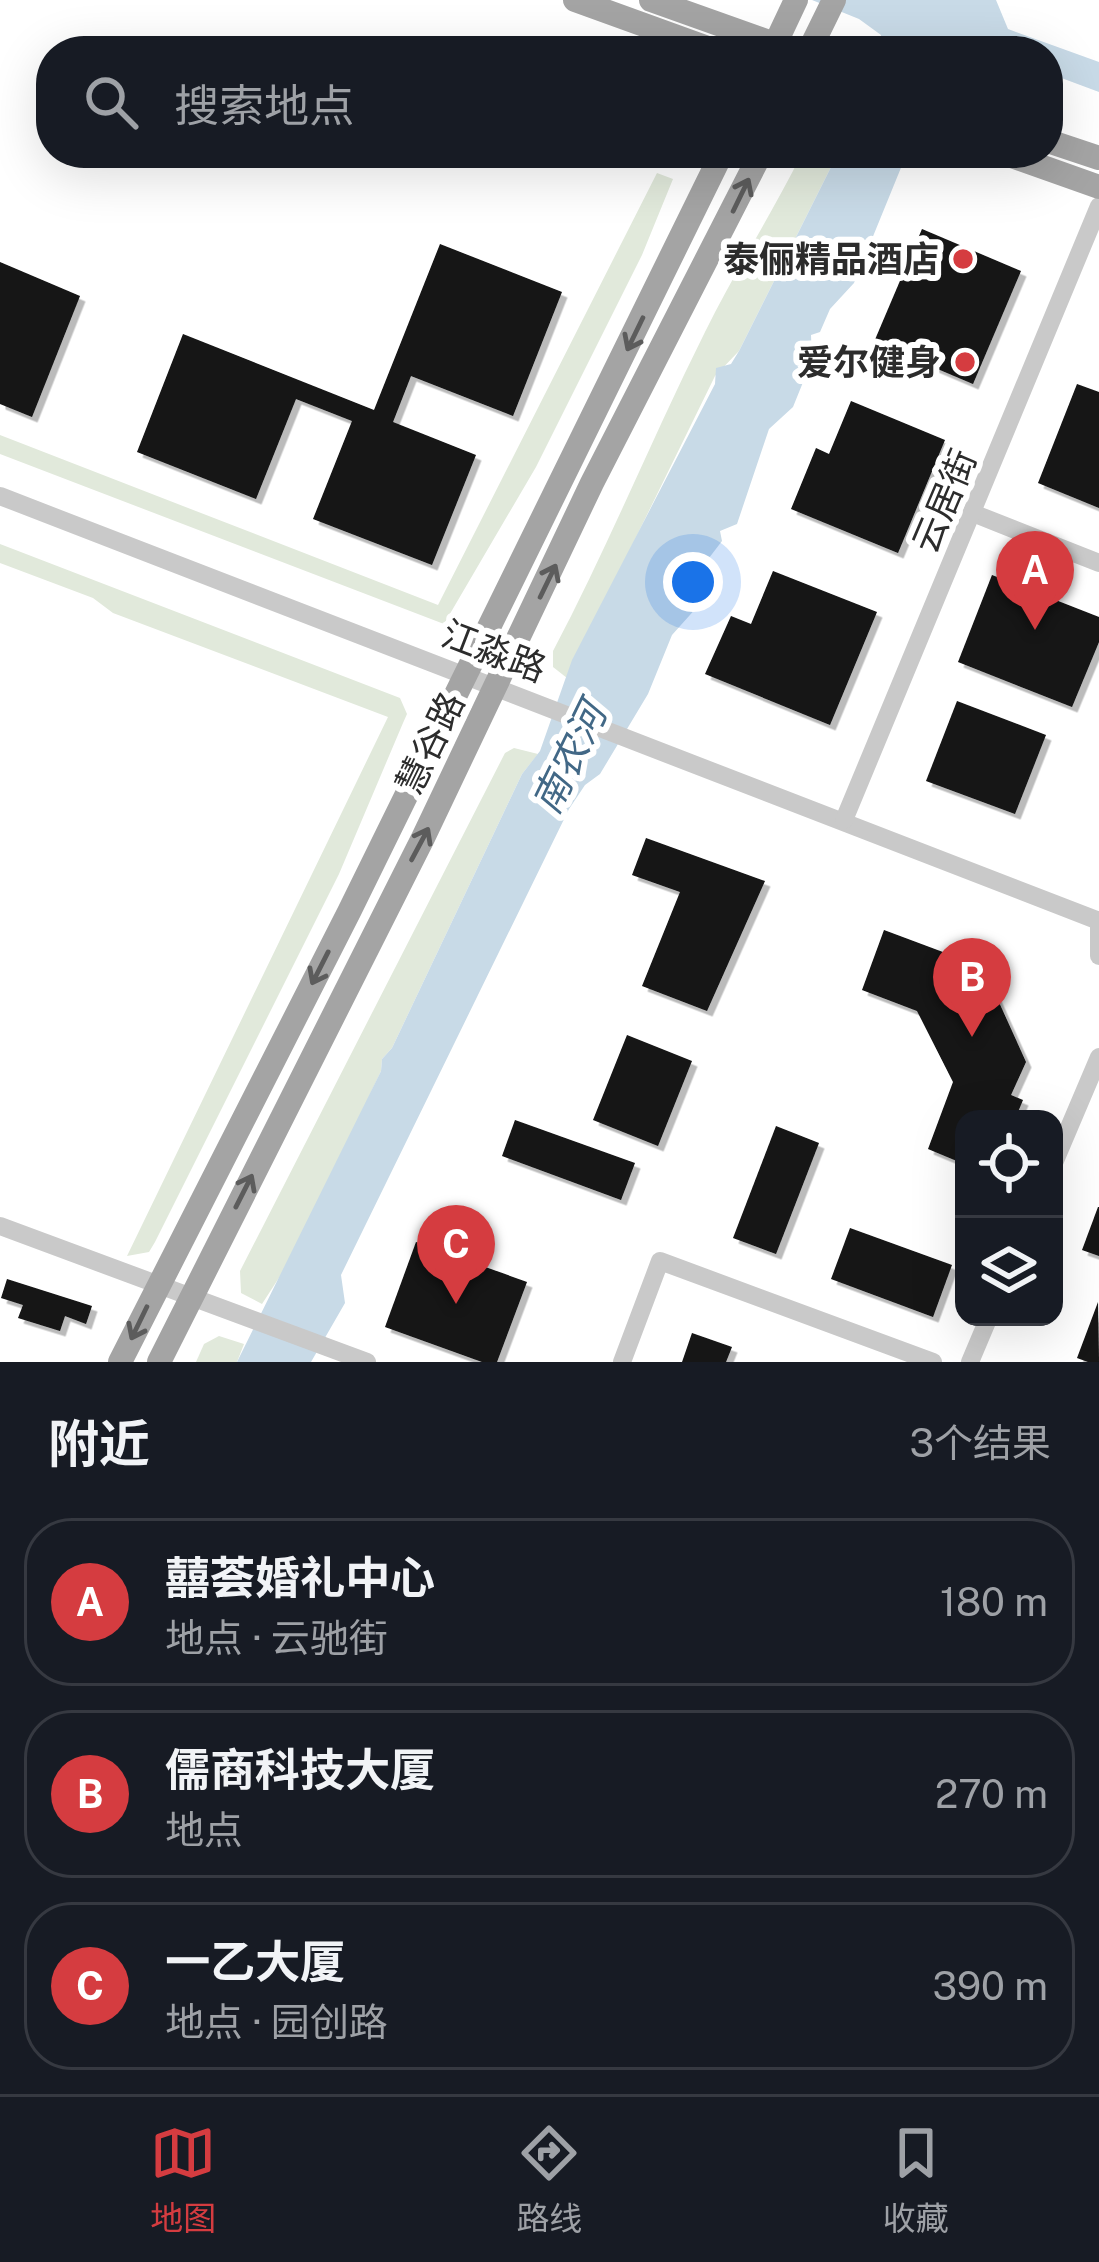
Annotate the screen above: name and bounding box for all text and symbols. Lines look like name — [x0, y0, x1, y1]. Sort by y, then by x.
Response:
search box — [36, 36, 1063, 168]
icon: search — [78, 69, 144, 135]
text: 搜索地点 — [174, 79, 354, 132]
one-way arrow — [731, 177, 753, 213]
place label: 泰俪精品酒店 — [723, 238, 939, 280]
marker: 泰俪精品酒店 — [950, 246, 976, 272]
one-way arrow — [623, 315, 645, 351]
place label: 爱尔健身 — [797, 341, 941, 383]
marker: 爱尔健身 — [952, 349, 978, 375]
street label: 云居街 — [904, 443, 984, 559]
pin: A — [996, 531, 1074, 630]
your location — [663, 552, 723, 612]
one-way arrow — [538, 564, 561, 599]
street label: 江淼路 — [436, 612, 552, 690]
street label: 慧谷路 — [387, 685, 473, 801]
water label: 南农河 — [523, 689, 618, 821]
one-way arrow — [410, 826, 433, 862]
pin: B — [933, 938, 1011, 1037]
one-way arrow — [308, 950, 331, 985]
map controls — [955, 1110, 1063, 1326]
button: locate — [955, 1110, 1063, 1218]
one-way arrow — [234, 1174, 256, 1210]
pin: C — [417, 1205, 495, 1304]
button: layers — [955, 1218, 1063, 1326]
one-way arrow — [127, 1305, 150, 1340]
text: 附近 — [48, 1414, 150, 1473]
text: 3个结果 — [909, 1420, 1051, 1466]
text: 囍荟婚礼中心 — [165, 1551, 435, 1604]
text: A — [76, 1579, 104, 1625]
text: 180 m — [940, 1579, 1048, 1625]
text: 地点 · 云驰街 — [165, 1615, 388, 1661]
text: 儒商科技大厦 — [165, 1743, 435, 1796]
text: B — [77, 1771, 103, 1817]
text: 270 m — [935, 1771, 1048, 1817]
text: 地点 — [165, 1807, 243, 1853]
text: 一乙大厦 — [165, 1935, 345, 1988]
text: C — [76, 1963, 104, 2009]
text: 390 m — [933, 1963, 1048, 2009]
text: 地点 · 园创路 — [165, 1999, 388, 2045]
tab: 地图 — [150, 2120, 216, 2240]
tab: 路线 — [516, 2120, 582, 2240]
tab: 收藏 — [883, 2120, 949, 2240]

